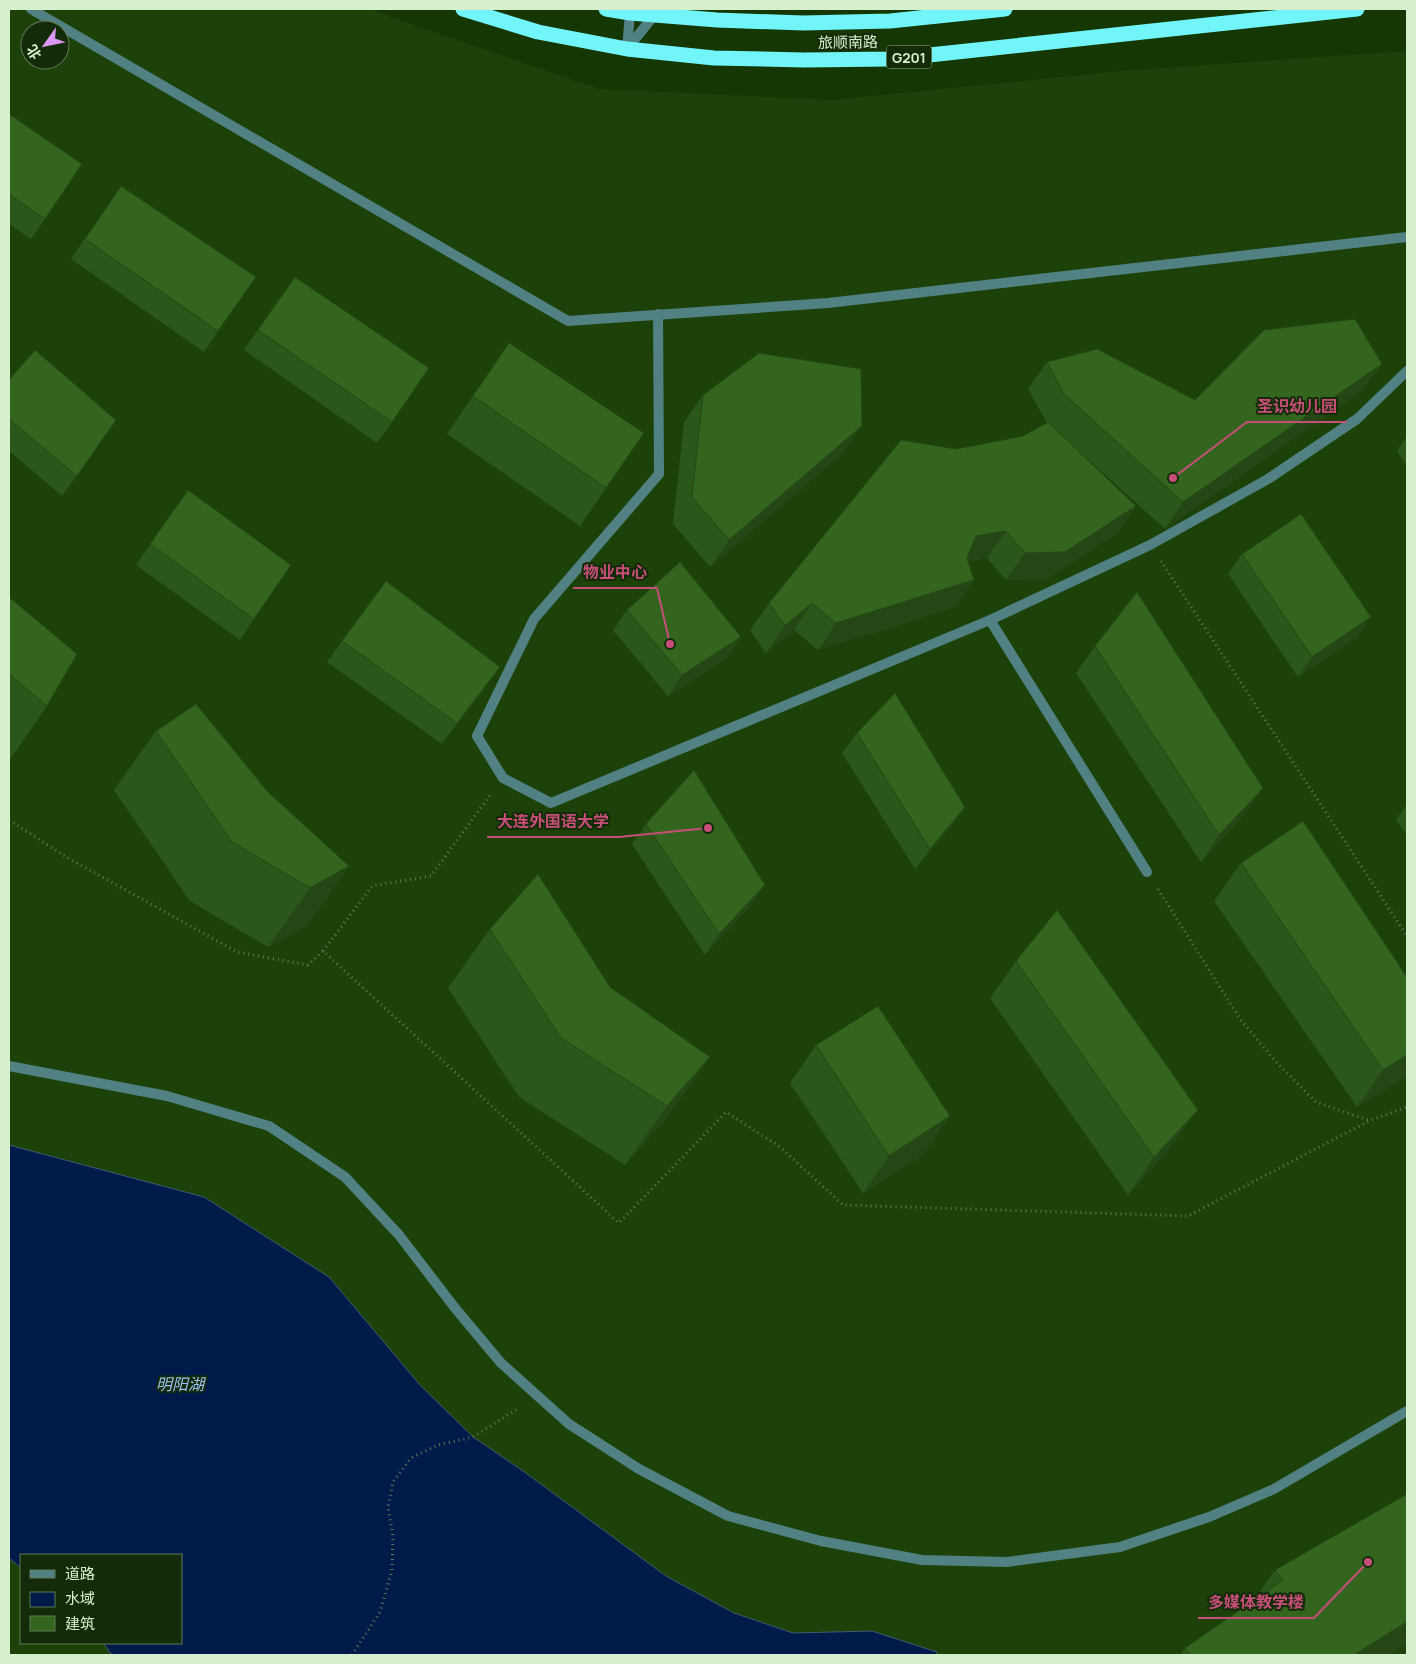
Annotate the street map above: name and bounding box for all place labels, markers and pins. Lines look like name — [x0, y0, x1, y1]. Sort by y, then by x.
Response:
callout: 圣识幼儿园 — [1247, 391, 1347, 422]
callout: 物业中心 — [573, 557, 657, 588]
callout: 大连外国语大学 — [487, 806, 619, 837]
callout: 多媒体教学楼 — [1198, 1587, 1314, 1618]

